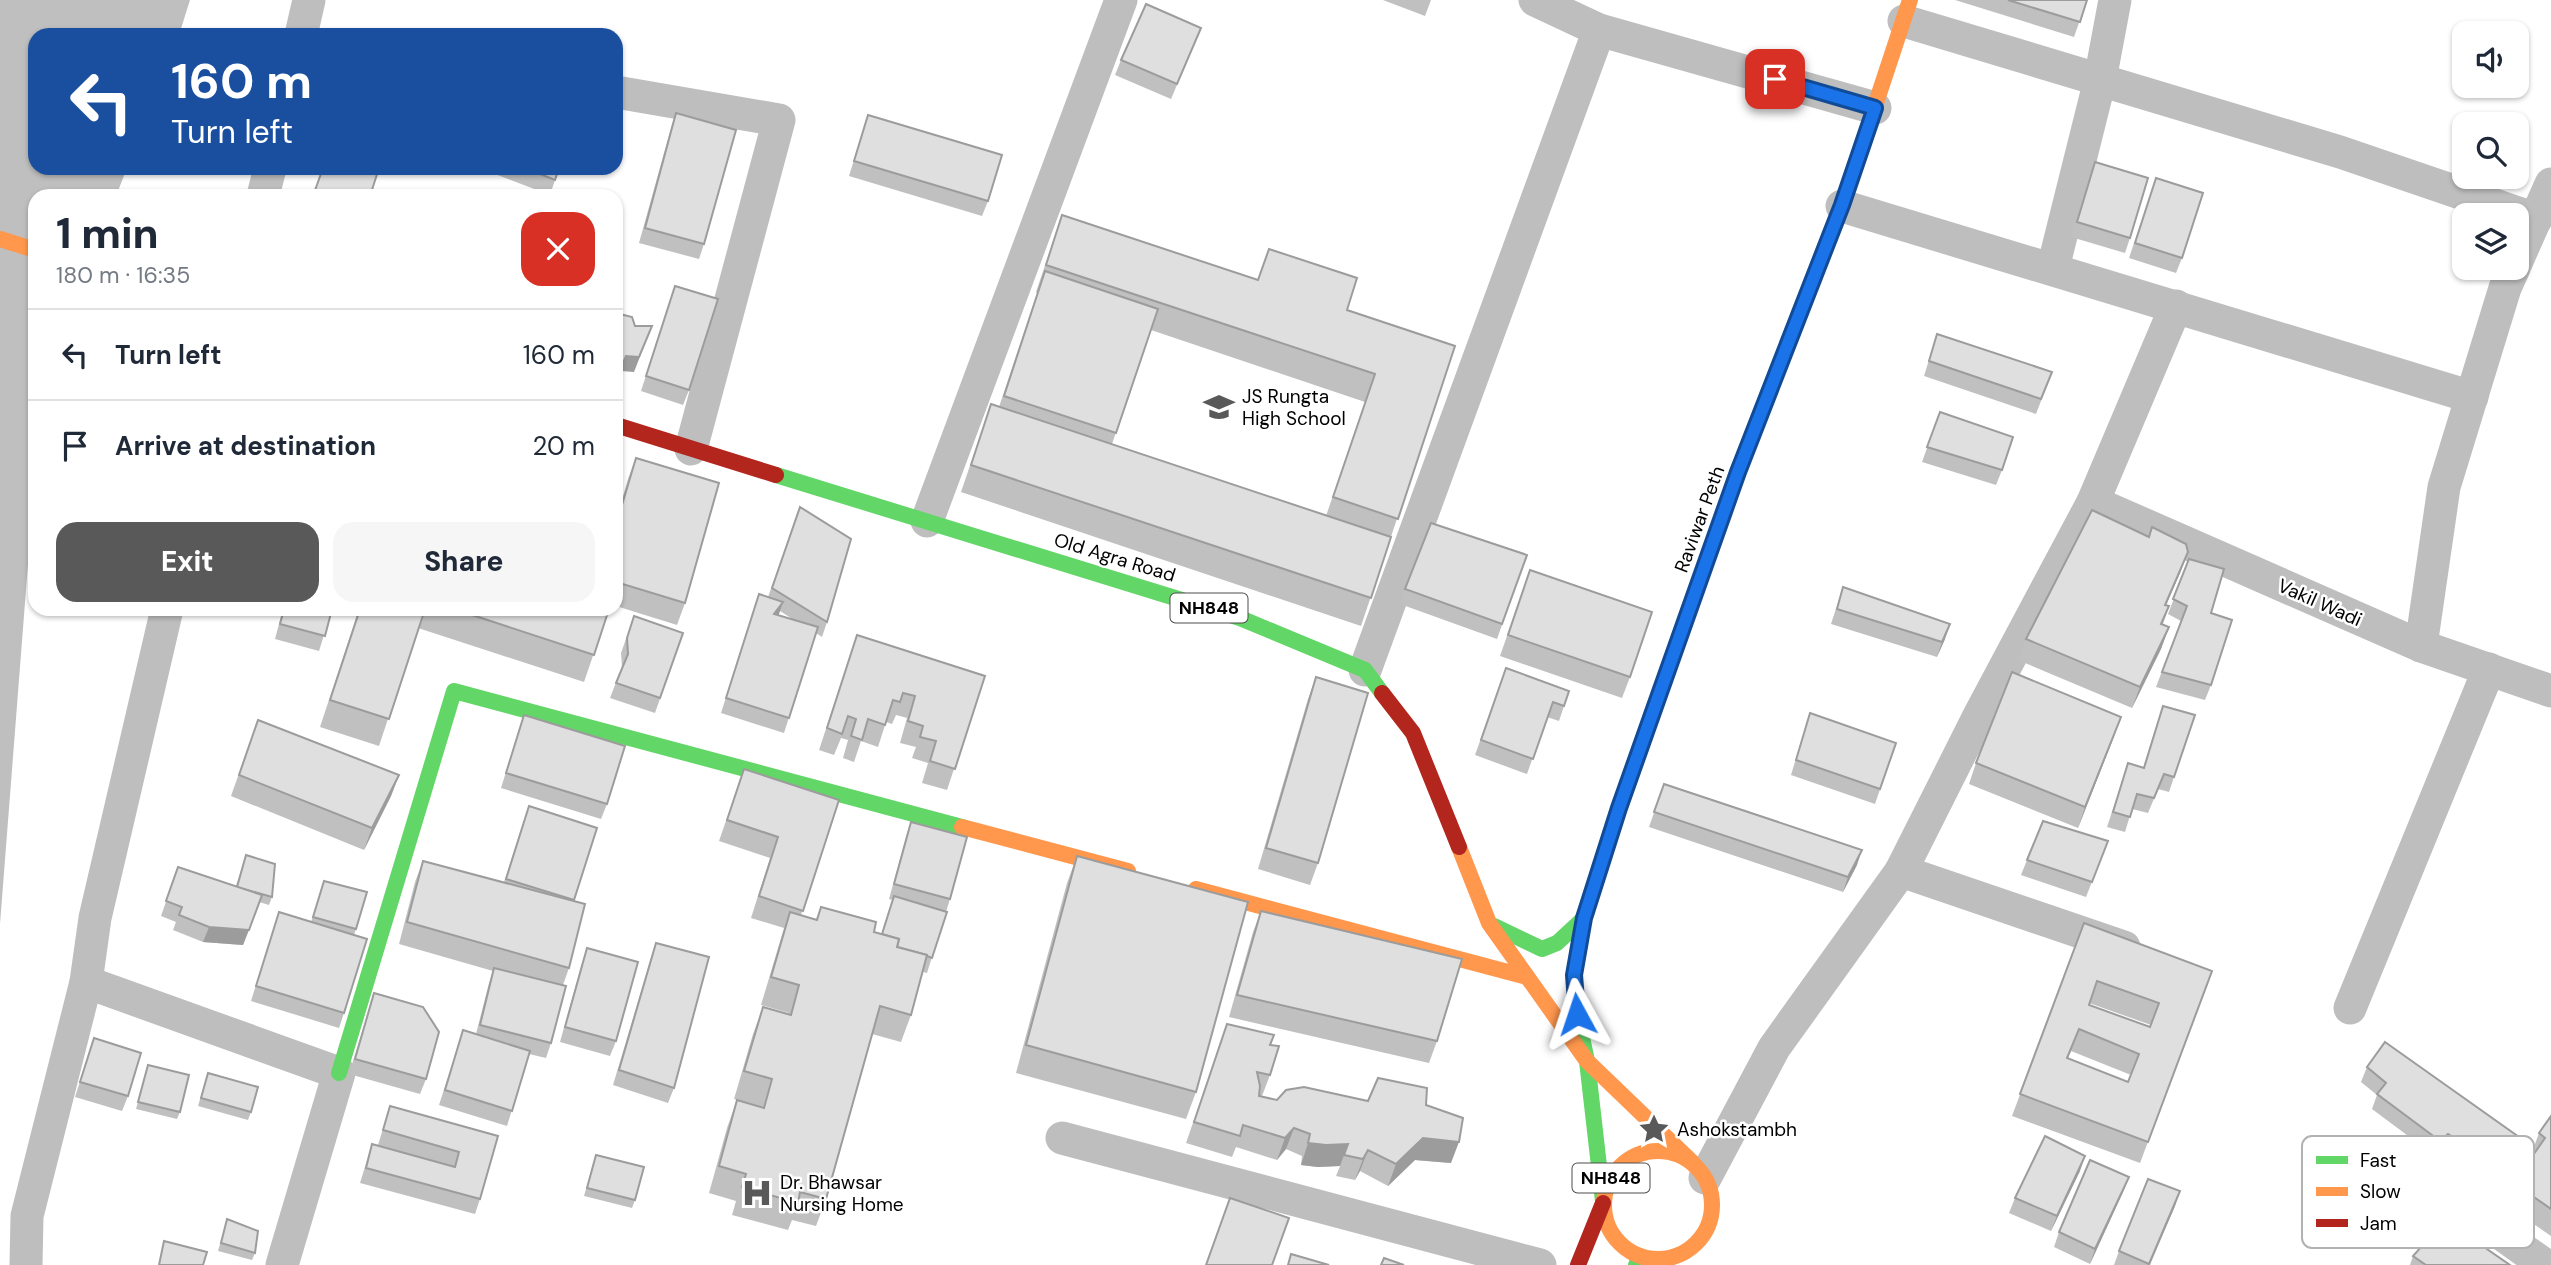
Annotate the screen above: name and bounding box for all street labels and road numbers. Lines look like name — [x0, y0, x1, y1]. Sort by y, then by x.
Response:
street label: Raviwar Peth — [1669, 463, 1730, 576]
street label: Old Agra Road — [1051, 527, 1179, 588]
street label: Vakil Wadi — [2274, 573, 2366, 632]
road number: NH848 — [1170, 594, 1248, 622]
road number: NH848 — [1572, 1163, 1650, 1192]

